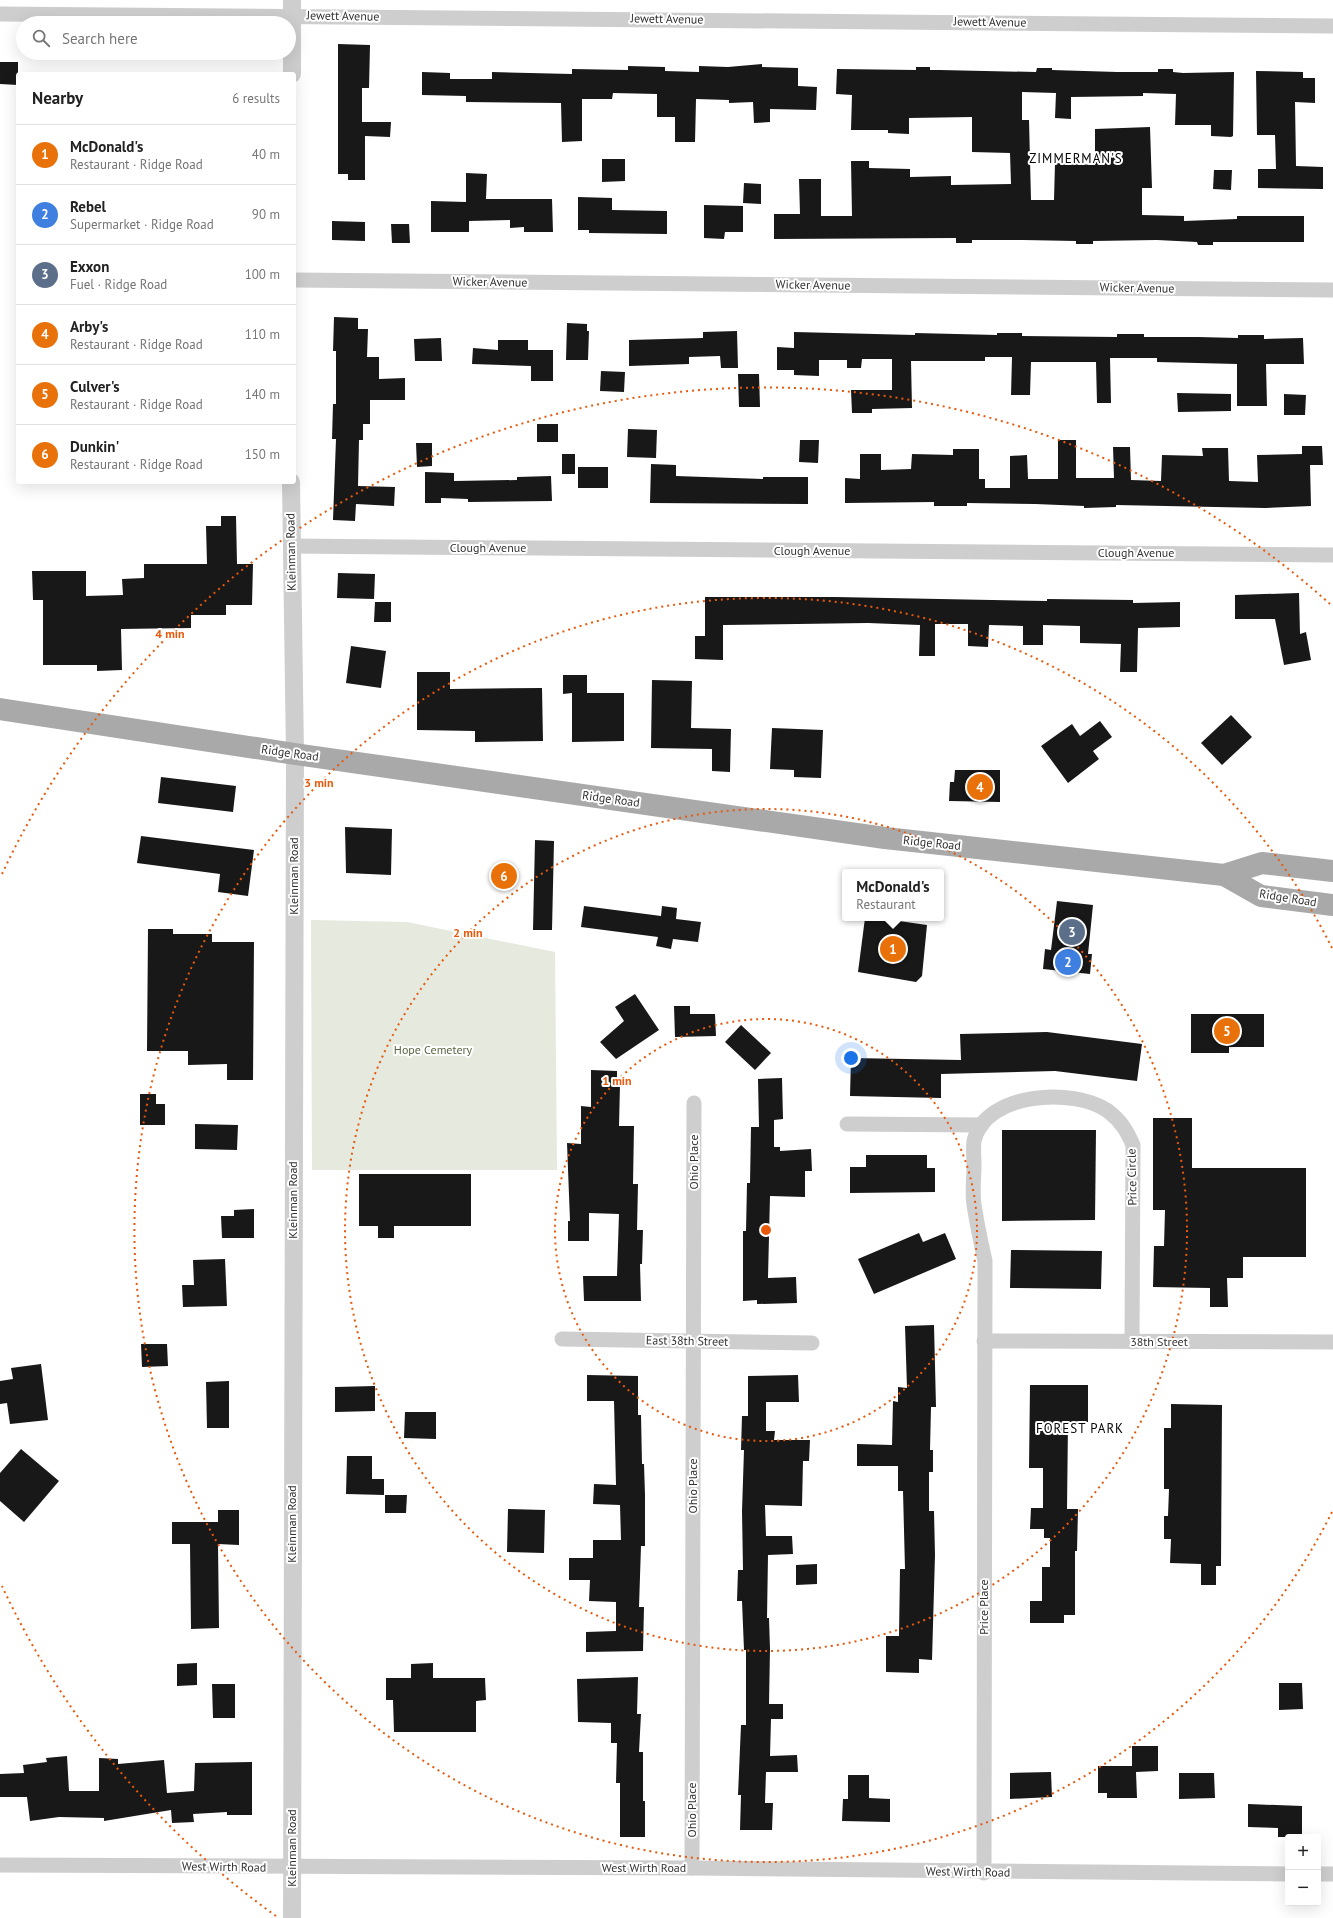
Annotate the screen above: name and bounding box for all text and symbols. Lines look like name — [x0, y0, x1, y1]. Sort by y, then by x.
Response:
street label: Jewett Avenue — [306, 7, 379, 24]
street label: Jewett Avenue — [630, 10, 703, 27]
street label: Jewett Avenue — [953, 13, 1026, 30]
search box — [16, 16, 296, 60]
icon: search — [30, 27, 52, 49]
text: Search here — [62, 29, 138, 48]
text: Nearby — [32, 87, 83, 109]
text: 6 results — [232, 90, 280, 107]
text: McDonald's — [70, 137, 143, 156]
text: 1 — [41, 146, 49, 163]
text: 40 m — [252, 146, 280, 163]
district label: ZIMMERMAN'S — [1029, 150, 1123, 167]
text: Restaurant · Ridge Road — [70, 156, 203, 173]
text: Rebel — [70, 197, 106, 216]
text: 2 — [41, 206, 49, 223]
text: 90 m — [252, 206, 280, 223]
text: Supermarket · Ridge Road — [70, 216, 214, 233]
text: Exxon — [70, 257, 109, 276]
text: 3 — [41, 266, 49, 283]
text: 100 m — [245, 266, 280, 283]
street label: Wicker Avenue — [453, 273, 527, 290]
text: Fuel · Ridge Road — [70, 276, 167, 293]
street label: Wicker Avenue — [776, 276, 850, 293]
street label: Wicker Avenue — [1100, 279, 1174, 296]
text: Arby's — [70, 317, 108, 336]
text: 4 — [41, 326, 49, 343]
text: 110 m — [245, 326, 280, 343]
text: Restaurant · Ridge Road — [70, 336, 203, 353]
text: Culver's — [70, 377, 120, 396]
text: 5 — [41, 386, 49, 403]
text: 140 m — [245, 386, 280, 403]
text: Restaurant · Ridge Road — [70, 396, 203, 413]
text: Dunkin' — [70, 437, 119, 456]
text: 6 — [41, 446, 49, 463]
text: 150 m — [245, 446, 280, 463]
text: Restaurant · Ridge Road — [70, 456, 203, 473]
street label: Kleinman Road — [282, 513, 299, 591]
street label: Clough Avenue — [450, 540, 526, 555]
street label: Clough Avenue — [774, 543, 850, 558]
street label: Clough Avenue — [1098, 545, 1174, 560]
text: 4 min — [155, 626, 185, 641]
street label: Ridge Road — [260, 741, 320, 764]
pin: 4 — [967, 772, 993, 802]
text: 3 min — [304, 775, 334, 790]
street label: Ridge Road — [581, 787, 641, 810]
street label: Ridge Road — [902, 832, 962, 853]
street label: Kleinman Road — [286, 837, 301, 915]
pin: 6 — [491, 861, 517, 891]
popup — [842, 869, 944, 921]
text: McDonald's — [856, 877, 930, 896]
street label: Ridge Road — [1258, 886, 1318, 909]
text: Restaurant — [856, 896, 916, 913]
pin: 3 — [1059, 917, 1085, 947]
text: 2 min — [453, 925, 483, 940]
pin: 1 — [880, 934, 906, 964]
pin: 2 — [1055, 947, 1081, 977]
pin: 5 — [1214, 1016, 1240, 1046]
park label: Hope Cemetery — [394, 1042, 473, 1057]
your location — [841, 1048, 861, 1068]
text: 1 min — [602, 1073, 632, 1088]
street label: Ohio Place — [686, 1134, 701, 1190]
street label: Price Circle — [1124, 1148, 1139, 1206]
street label: Kleinman Road — [285, 1161, 300, 1239]
centre of rings — [759, 1223, 773, 1237]
street label: East 38th Street — [646, 1332, 728, 1349]
street label: 38th Street — [1130, 1334, 1188, 1349]
district label: FOREST PARK — [1036, 1420, 1124, 1437]
street label: Ohio Place — [685, 1458, 700, 1514]
street label: Kleinman Road — [284, 1485, 299, 1563]
street label: Price Place — [976, 1579, 991, 1635]
street label: Ohio Place — [684, 1782, 699, 1838]
street label: Kleinman Road — [284, 1809, 299, 1887]
map controls — [1285, 1834, 1321, 1906]
button: + — [1285, 1834, 1321, 1870]
street label: West Wirth Road — [182, 1858, 266, 1875]
street label: West Wirth Road — [602, 1860, 686, 1875]
street label: West Wirth Road — [926, 1863, 1010, 1880]
button: − — [1285, 1870, 1321, 1906]

